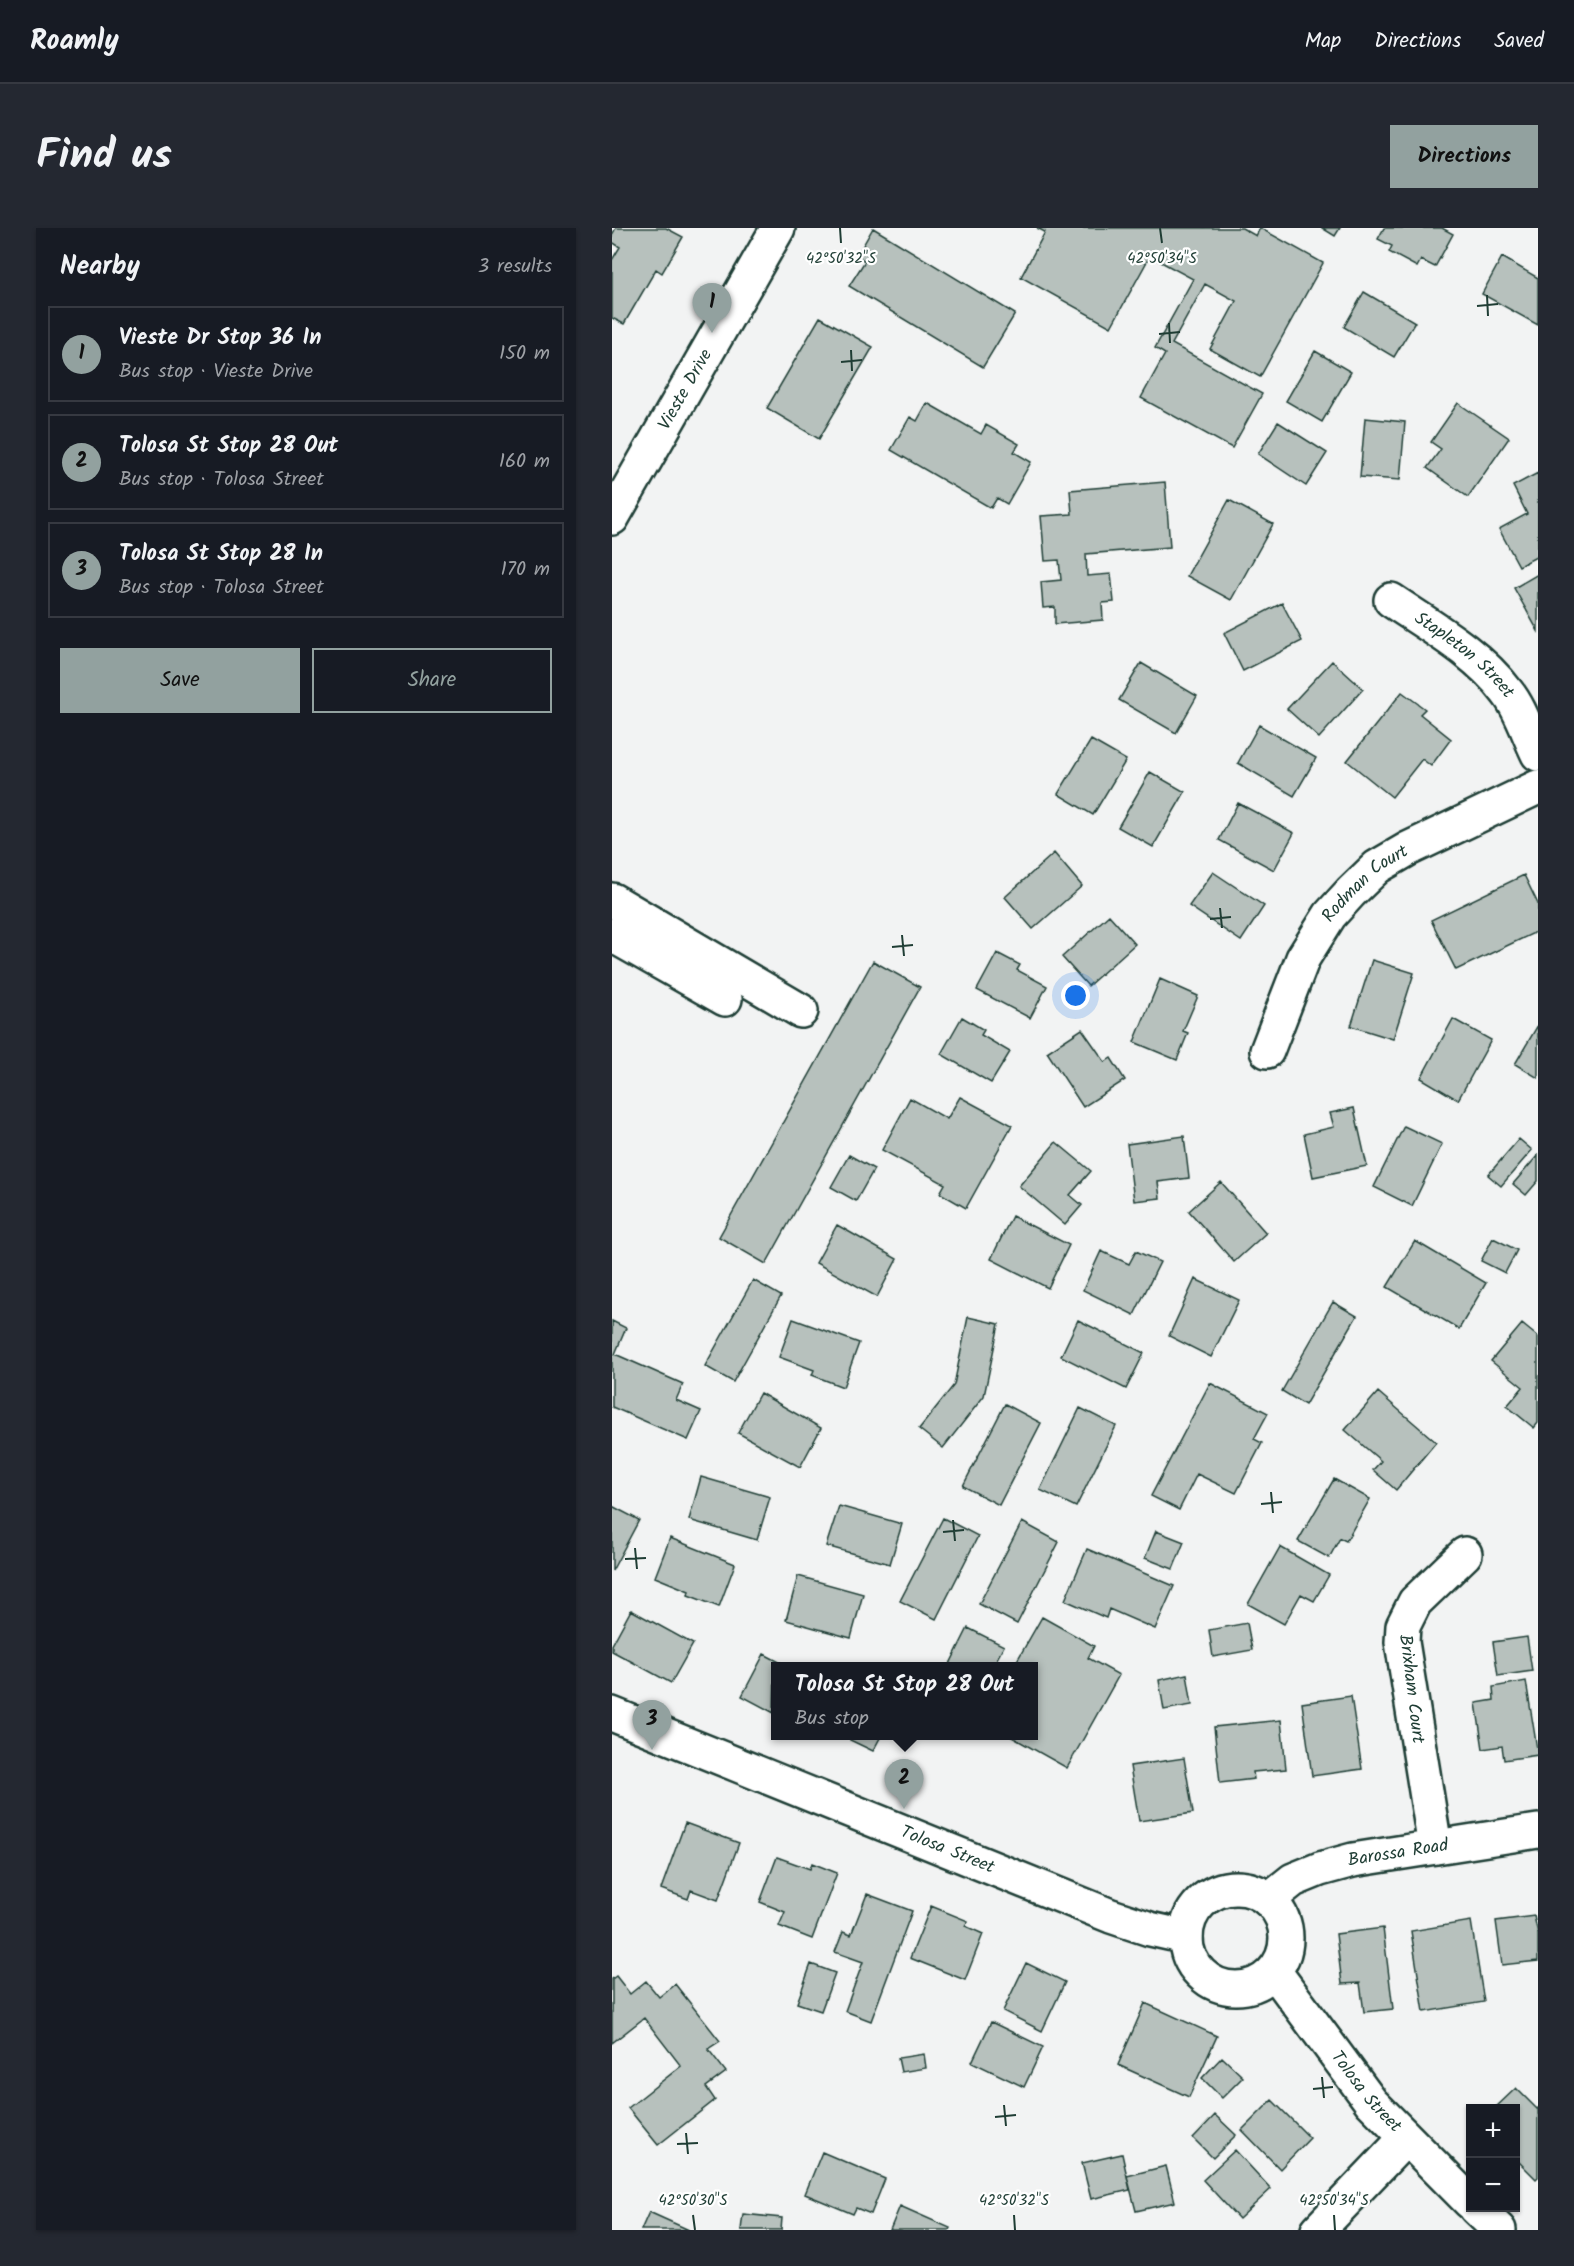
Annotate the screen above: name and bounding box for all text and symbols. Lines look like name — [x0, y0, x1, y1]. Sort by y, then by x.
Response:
text: Roamly — [30, 19, 119, 64]
text: Map — [1305, 25, 1341, 58]
text: Directions — [1374, 25, 1461, 58]
text: Saved — [1494, 25, 1544, 58]
text: Find us — [36, 123, 172, 190]
button: Directions — [1390, 125, 1538, 188]
text: Nearby — [60, 246, 140, 288]
text: 42°50'32"S — [806, 247, 876, 271]
text: 42°50'34"S — [1127, 247, 1197, 271]
text: 3 results — [478, 251, 552, 283]
pin: 1 — [692, 284, 732, 333]
text: Vieste Dr Stop 36 In — [119, 321, 321, 356]
text: 1 — [78, 338, 85, 370]
text: 150 m — [499, 338, 550, 370]
street label: Vieste Drive — [651, 343, 720, 436]
text: Bus stop · Vieste Drive — [119, 356, 313, 388]
text: Tolosa St Stop 28 Out — [119, 429, 338, 464]
text: 2 — [76, 446, 87, 478]
text: 160 m — [499, 446, 550, 478]
text: Bus stop · Tolosa Street — [119, 464, 324, 496]
text: Tolosa St Stop 28 In — [119, 537, 323, 572]
text: 3 — [76, 554, 87, 586]
text: 170 m — [501, 554, 550, 586]
text: Bus stop · Tolosa Street — [119, 572, 324, 604]
street label: Stapleton Street — [1408, 604, 1522, 706]
button: Save — [60, 648, 300, 713]
button: Share — [312, 648, 552, 713]
street label: Rodman Court — [1314, 837, 1415, 928]
your location — [1061, 981, 1090, 1010]
street label: Brixham Court — [1390, 1633, 1432, 1746]
popup — [771, 1662, 1038, 1740]
text: Tolosa St Stop 28 Out — [795, 1668, 1014, 1703]
pin: 3 — [632, 1700, 672, 1750]
text: Bus stop — [795, 1703, 869, 1735]
pin: 2 — [884, 1760, 924, 1809]
street label: Tolosa Street — [896, 1818, 1000, 1882]
street label: Barossa Road — [1346, 1831, 1451, 1875]
street label: Tolosa Street — [1323, 2045, 1409, 2140]
map controls — [1466, 2104, 1520, 2212]
button: + — [1466, 2104, 1520, 2158]
button: − — [1466, 2158, 1520, 2212]
text: 42°50'30"S — [659, 2189, 727, 2213]
text: 42°50'32"S — [979, 2189, 1049, 2213]
text: 42°50'34"S — [1299, 2189, 1369, 2213]

